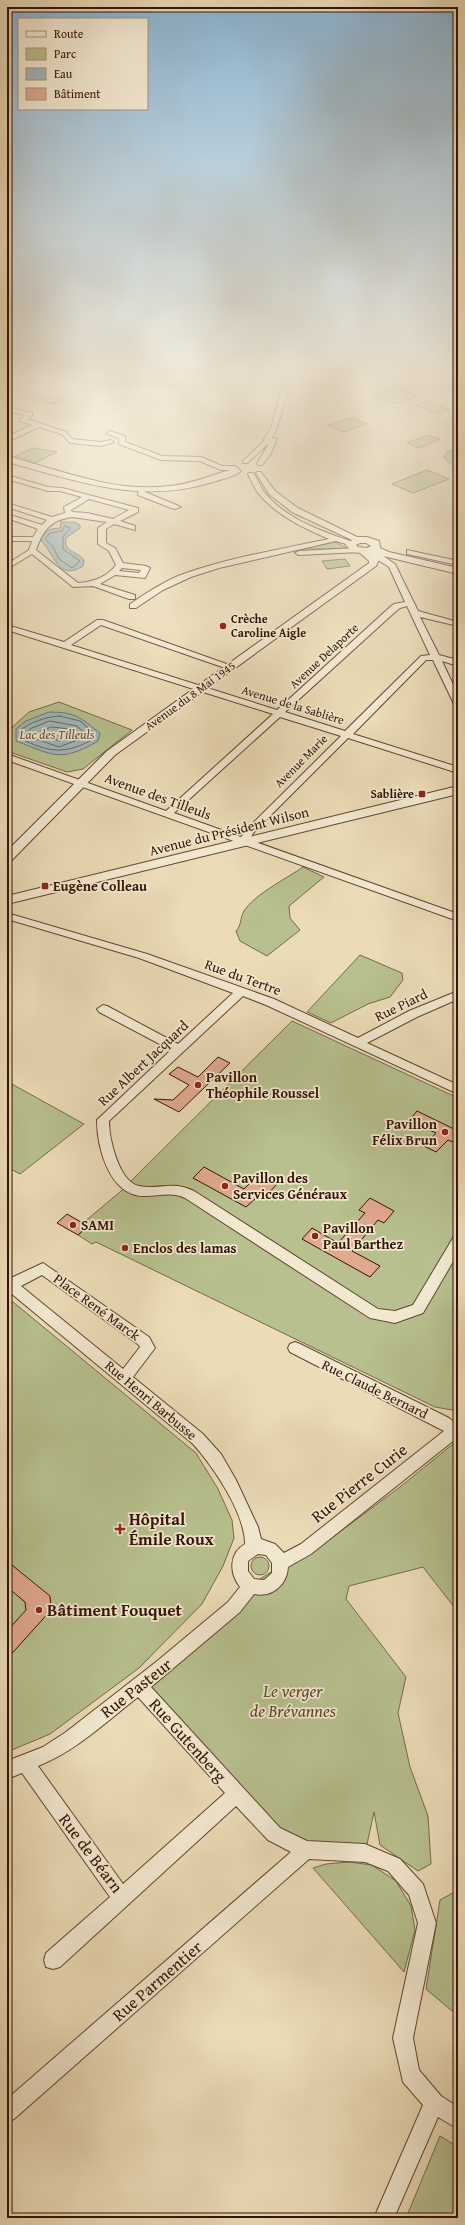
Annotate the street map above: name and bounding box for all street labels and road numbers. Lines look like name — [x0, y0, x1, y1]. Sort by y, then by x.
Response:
street label: Avenue Delaporte — [285, 619, 362, 692]
street label: Avenue du 8 Mai 1945 — [141, 657, 239, 734]
street label: Avenue de la Sablière — [240, 681, 347, 728]
street label: Avenue Marie — [270, 730, 331, 791]
street label: Avenue des Tilleuls — [102, 767, 214, 825]
street label: Avenue du Président Wilson — [147, 801, 311, 861]
street label: Rue du Tertre — [202, 954, 284, 1000]
street label: Rue Piard — [371, 983, 431, 1026]
street label: Rue Albert Jacquard — [93, 1015, 193, 1110]
street label: Place René Marck — [50, 1269, 145, 1346]
street label: Rue Henri Barbusse — [101, 1355, 202, 1445]
street label: Rue Claude Bernard — [318, 1355, 432, 1424]
street label: Rue Pierre Curie — [305, 1437, 412, 1528]
street label: Rue Pasteur — [95, 1652, 177, 1724]
street label: Rue Gutenberg — [144, 1692, 233, 1788]
street label: Rue de Béarn — [53, 1808, 130, 1898]
street label: Rue Parmentier — [106, 1934, 207, 2027]

